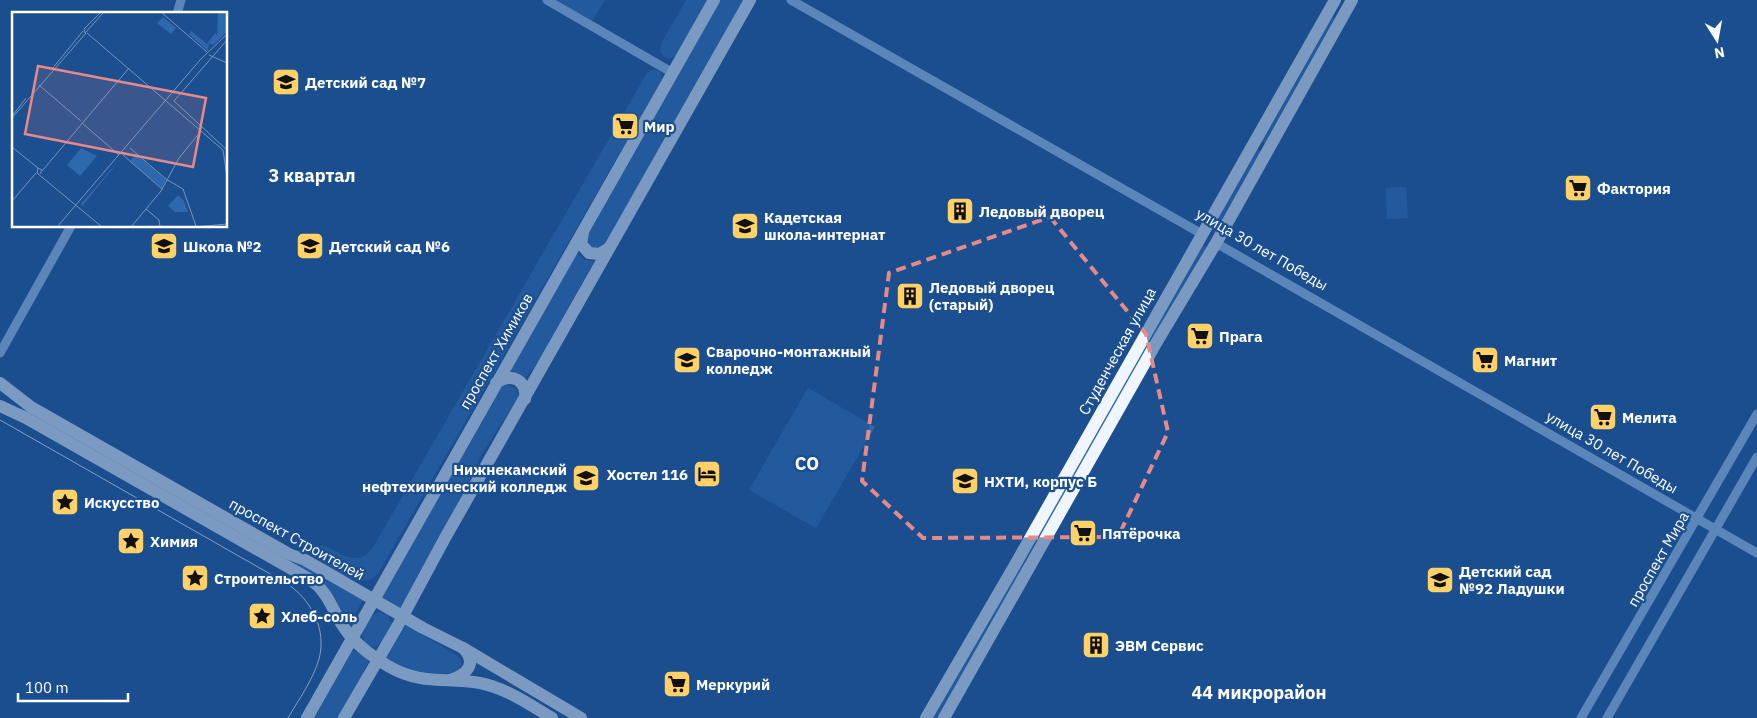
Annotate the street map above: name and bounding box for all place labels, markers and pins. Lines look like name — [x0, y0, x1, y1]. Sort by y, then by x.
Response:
school or university icon: Детский сад №7 — [271, 67, 301, 97]
place label: Детский сад №7 — [305, 73, 426, 92]
supermarket icon: Мир — [610, 111, 640, 141]
place label: Мир — [644, 117, 675, 136]
supermarket icon: Фактория — [1563, 173, 1593, 203]
place label: Фактория — [1597, 179, 1671, 198]
building icon: Ледовый дворец — [945, 196, 975, 226]
place label: Ледовый дворец — [979, 202, 1105, 221]
place label: Кадетская школа-интернат — [764, 208, 886, 244]
school or university icon: Кадетская школа-интернат — [730, 211, 760, 241]
school or university icon: Школа №2 — [149, 231, 179, 261]
school or university icon: Детский сад №6 — [295, 231, 325, 261]
place label: Школа №2 — [183, 237, 262, 256]
place label: Детский сад №6 — [329, 237, 450, 256]
place label: Ледовый дворец (старый) — [929, 278, 1055, 314]
building icon: Ледовый дворец (старый) — [895, 281, 925, 311]
supermarket icon: Прага — [1185, 321, 1215, 351]
place label: Прага — [1219, 327, 1263, 346]
place label: Сварочно-монтажный колледж — [706, 342, 871, 378]
school or university icon: Сварочно-монтажный колледж — [672, 345, 702, 375]
supermarket icon: Магнит — [1470, 345, 1500, 375]
place label: Магнит — [1504, 351, 1558, 370]
supermarket icon: Мелита — [1588, 402, 1618, 432]
place label: Мелита — [1622, 408, 1677, 427]
hotel icon: Хостел 116 — [692, 459, 722, 489]
place label: Нижнекамский нефтехимический колледж — [362, 460, 567, 496]
school or university icon: Нижнекамский нефтехимический колледж — [571, 463, 601, 493]
place label: Хостел 116 — [606, 465, 688, 484]
school or university icon: НХТИ, корпус Б — [950, 466, 980, 496]
place label: НХТИ, корпус Б — [984, 472, 1097, 491]
place icon: Искусство — [50, 487, 80, 517]
place label: Искусство — [84, 493, 159, 512]
supermarket icon: Пятёрочка — [1068, 518, 1098, 548]
place label: Пятёрочка — [1102, 524, 1181, 543]
place icon: Химия — [116, 526, 146, 556]
place label: Химия — [150, 532, 198, 551]
place label: Детский сад №92 Ладушки — [1459, 562, 1565, 598]
place icon: Строительство — [180, 563, 210, 593]
school or university icon: Детский сад №92 Ладушки — [1425, 565, 1455, 595]
place label: Строительство — [214, 569, 324, 588]
place icon: Хлеб-соль — [247, 601, 277, 631]
place label: Хлеб-соль — [281, 607, 358, 626]
building icon: ЭВМ Сервис — [1081, 630, 1111, 660]
place label: ЭВМ Сервис — [1115, 636, 1204, 655]
supermarket icon: Меркурий — [662, 669, 692, 699]
place label: Меркурий — [696, 675, 770, 694]

